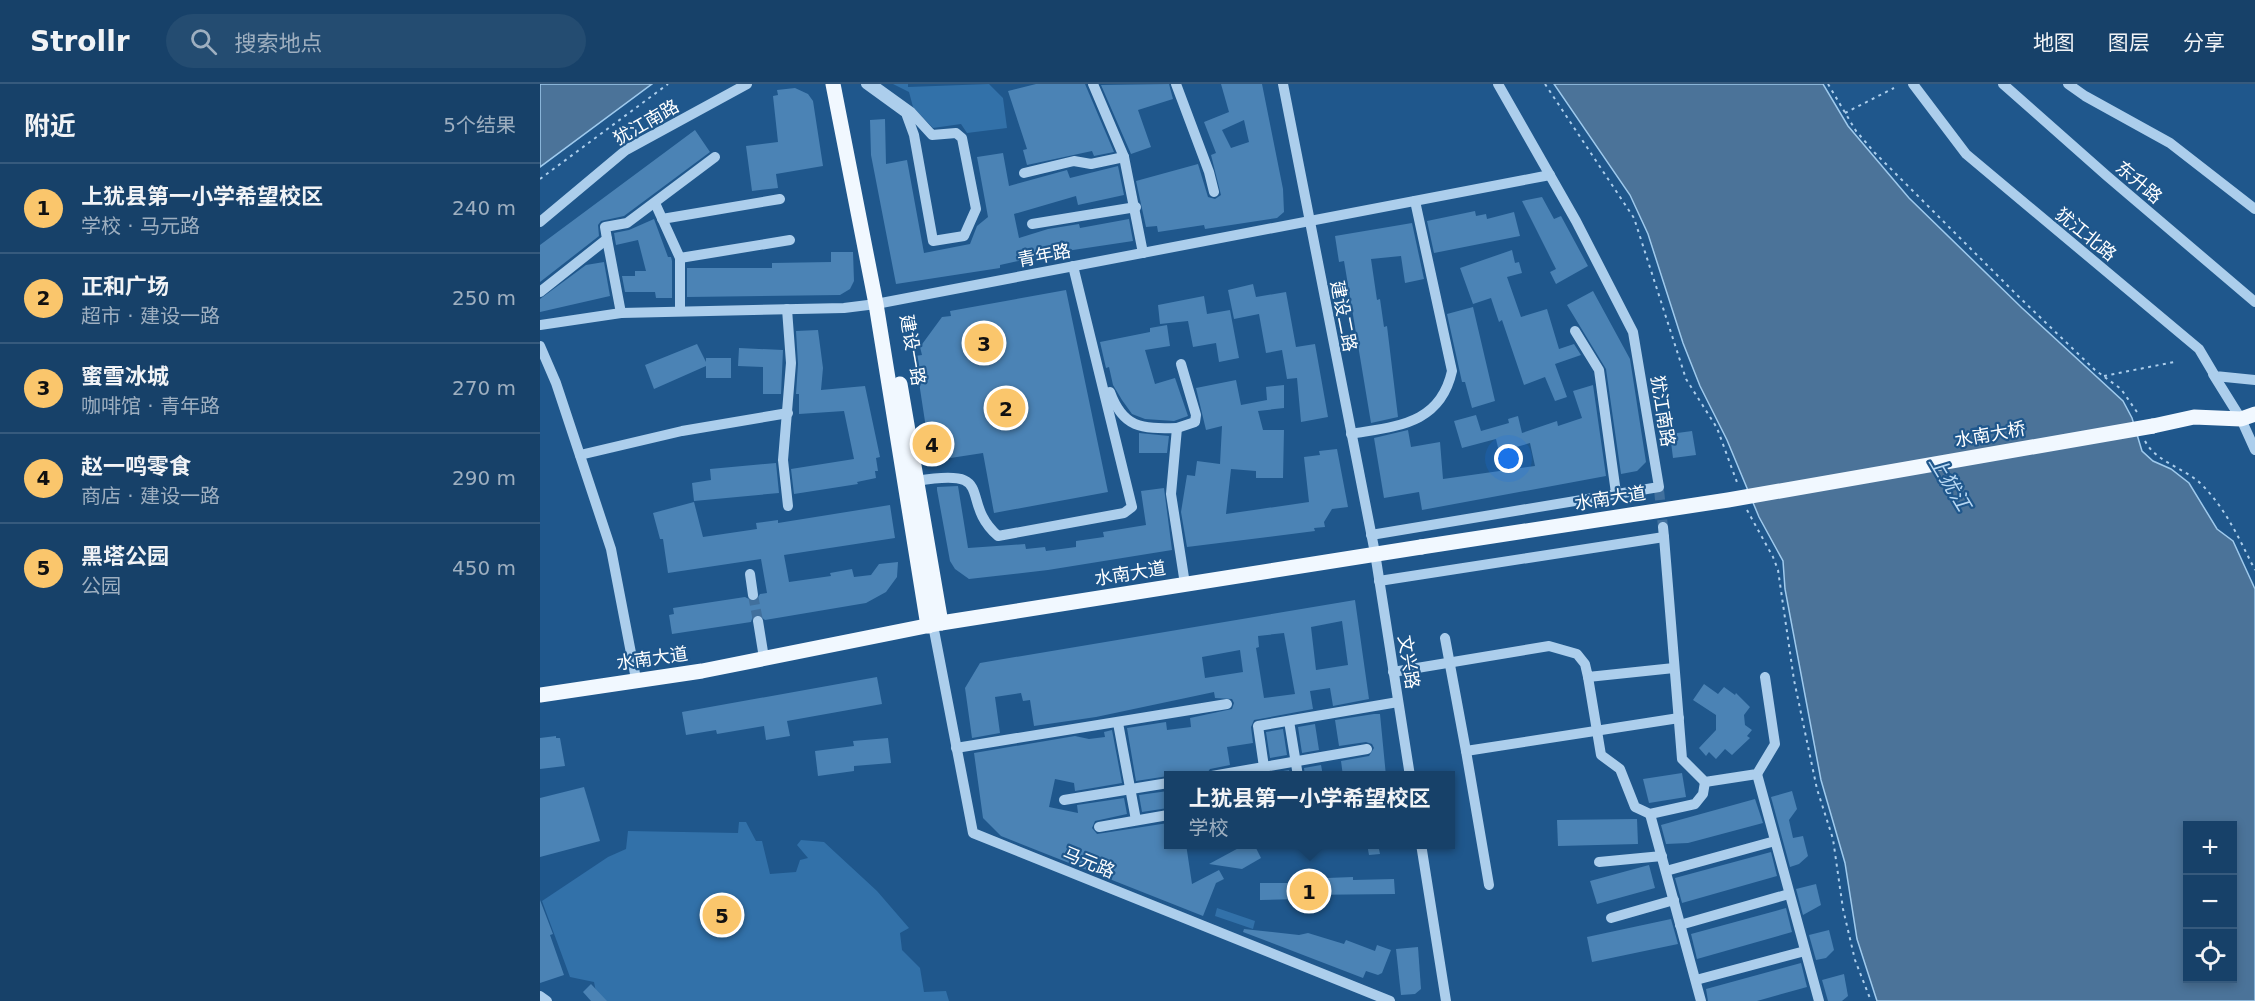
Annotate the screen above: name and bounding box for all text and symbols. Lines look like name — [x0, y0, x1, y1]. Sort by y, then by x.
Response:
search box — [166, 14, 586, 68]
text: Strollr — [30, 25, 130, 58]
icon: search — [187, 25, 220, 58]
text: 搜索地点 — [235, 31, 323, 56]
text: 地图 — [2033, 31, 2075, 55]
text: 图层 — [2108, 31, 2150, 55]
text: 分享 — [2183, 31, 2225, 55]
street label: 犹江南路 — [610, 95, 682, 149]
text: 附近 — [24, 111, 76, 141]
text: 5个结果 — [443, 113, 516, 137]
street label: 东升路 — [2112, 157, 2166, 207]
text: 上犹县第一小学希望校区 — [81, 184, 323, 209]
text: 1 — [37, 196, 50, 220]
text: 240 m — [452, 196, 516, 220]
street label: 犹江北路 — [2051, 203, 2121, 265]
text: 学校 · 马元路 — [81, 214, 200, 238]
street label: 青年路 — [1015, 240, 1073, 270]
text: 正和广场 — [81, 274, 169, 299]
street label: 建设二路 — [1327, 279, 1361, 353]
text: 2 — [37, 286, 50, 310]
text: 250 m — [452, 286, 516, 310]
text: 超市 · 建设一路 — [81, 304, 220, 328]
street label: 建设一路 — [896, 313, 930, 387]
pin: 3 — [964, 320, 1004, 366]
text: 蜜雪冰城 — [81, 364, 169, 389]
street label: 犹江南路 — [1647, 374, 1679, 448]
text: 3 — [37, 376, 50, 400]
text: 270 m — [452, 376, 516, 400]
pin: 2 — [986, 386, 1026, 430]
text: 咖啡馆 · 青年路 — [81, 394, 220, 418]
street label: 水南大桥 — [1953, 417, 2027, 451]
pin: 4 — [912, 422, 952, 466]
your location — [1494, 444, 1523, 473]
water label: 上犹江 — [1924, 451, 1977, 517]
text: 赵一鸣零食 — [81, 454, 191, 479]
text: 4 — [37, 466, 50, 490]
text: 290 m — [452, 466, 516, 490]
street label: 水南大道 — [1573, 482, 1647, 514]
text: 商店 · 建设一路 — [81, 484, 220, 508]
text: 黑塔公园 — [81, 544, 169, 569]
text: 5 — [37, 556, 50, 580]
text: 450 m — [452, 556, 516, 580]
street label: 水南大道 — [1093, 557, 1167, 589]
text: 公园 — [81, 574, 121, 598]
street label: 文兴路 — [1394, 634, 1424, 690]
street label: 水南大道 — [615, 643, 689, 673]
popup — [1164, 771, 1455, 849]
text: 上犹县第一小学希望校区 — [1188, 786, 1431, 811]
text: 学校 — [1188, 816, 1228, 840]
map controls — [2183, 821, 2237, 983]
button: + — [2183, 821, 2237, 875]
street label: 马元路 — [1060, 842, 1118, 882]
pin: 1 — [1290, 868, 1328, 914]
button: − — [2183, 875, 2237, 929]
pin: 5 — [702, 892, 741, 938]
button: locate — [2183, 929, 2237, 983]

